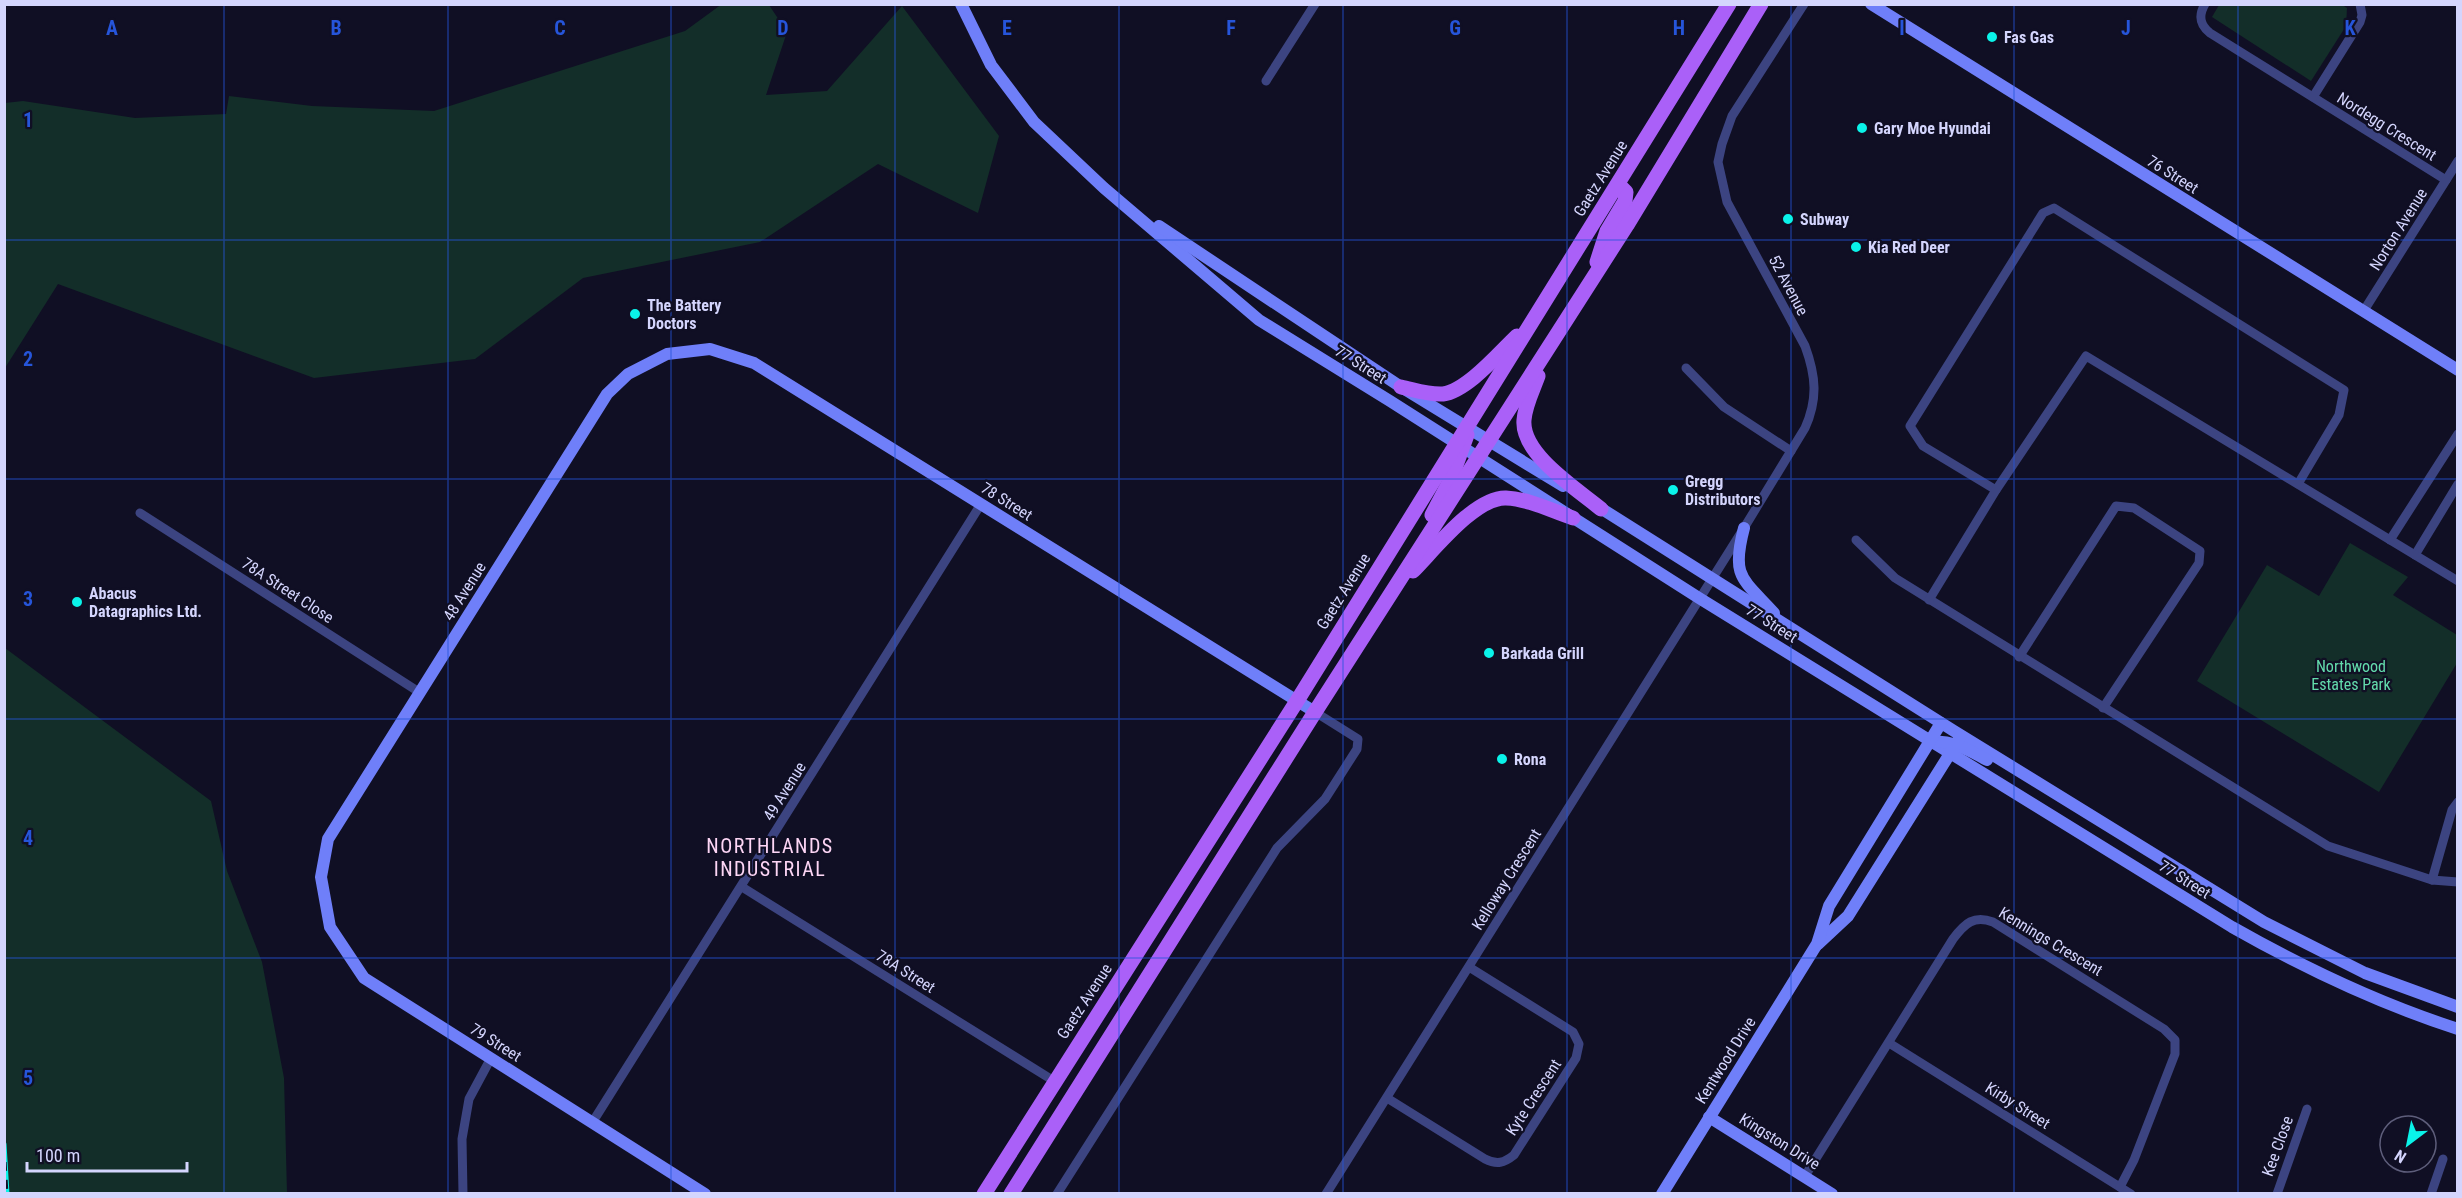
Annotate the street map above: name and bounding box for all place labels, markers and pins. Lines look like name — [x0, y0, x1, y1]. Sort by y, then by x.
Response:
place label: Fas Gas — [2004, 28, 2054, 47]
marker: Fas Gas — [1985, 30, 1999, 44]
place label: Gary Moe Hyundai — [1874, 119, 1991, 138]
marker: Gary Moe Hyundai — [1855, 121, 1869, 135]
place label: Subway — [1800, 210, 1849, 229]
marker: Subway — [1781, 212, 1795, 226]
place label: Kia Red Deer — [1868, 238, 1950, 257]
marker: Kia Red Deer — [1849, 240, 1863, 254]
place label: The Battery Doctors — [647, 296, 721, 333]
marker: The Battery Doctors — [628, 307, 642, 321]
place label: Gregg Distributors — [1685, 472, 1761, 509]
marker: Gregg Distributors — [1666, 483, 1680, 497]
place label: Abacus Datagraphics Ltd. — [89, 584, 202, 621]
marker: Abacus Datagraphics Ltd. — [70, 595, 84, 609]
place label: Barkada Grill — [1501, 644, 1584, 663]
marker: Barkada Grill — [1482, 646, 1496, 660]
place label: Rona — [1514, 750, 1547, 769]
marker: Rona — [1495, 752, 1509, 766]

